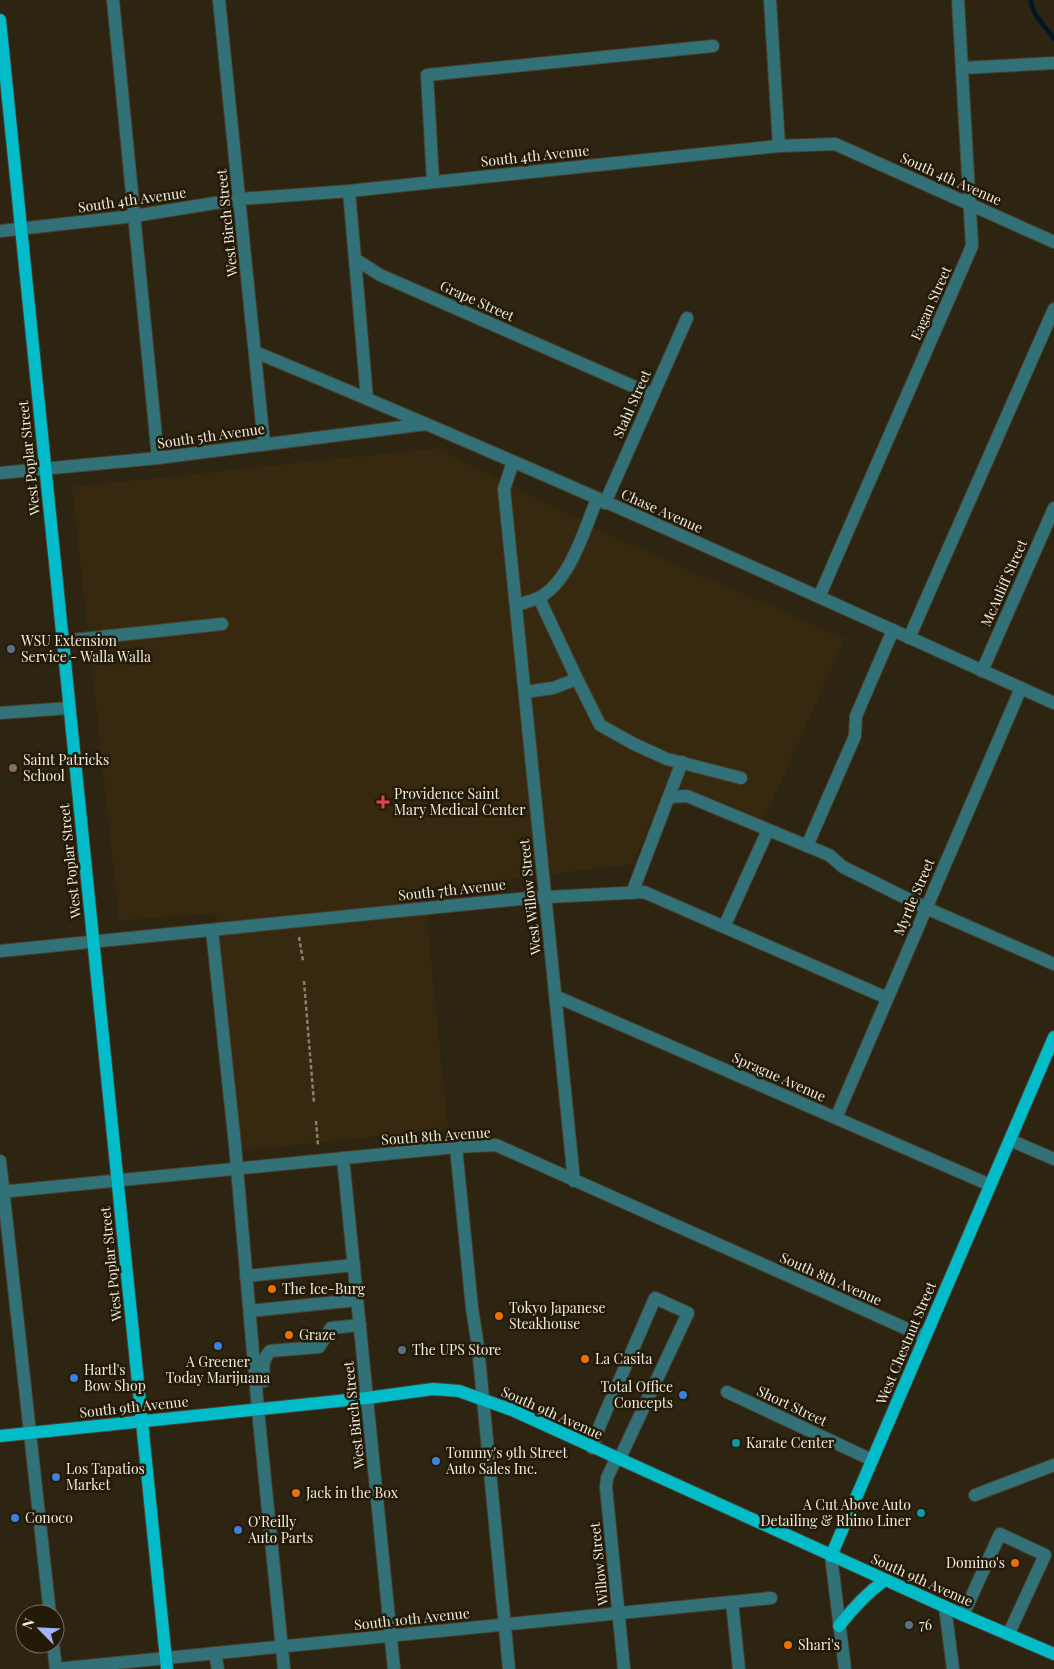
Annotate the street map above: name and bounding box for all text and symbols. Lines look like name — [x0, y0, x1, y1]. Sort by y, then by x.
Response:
street label: South 4th Avenue — [480, 140, 590, 171]
street label: South 4th Avenue — [898, 148, 1005, 209]
street label: West Birch Street — [211, 167, 242, 279]
street label: South 4th Avenue — [77, 183, 187, 217]
street label: Eagan Street — [906, 262, 956, 343]
street label: Grape Street — [437, 276, 518, 326]
street label: Stahl Street — [608, 366, 655, 441]
street label: West Poplar Street — [13, 399, 44, 517]
street label: South 5th Avenue — [156, 419, 266, 452]
street label: Chase Avenue — [618, 484, 706, 537]
street label: McAuliff Street — [976, 535, 1032, 629]
place label: WSU Extension Service - Walla Walla — [20, 631, 151, 666]
marker: WSU Extension Service - Walla Walla — [5, 643, 17, 655]
place label: Saint Patricks School — [23, 750, 109, 785]
marker: Saint Patricks School — [7, 762, 19, 774]
place label: Providence Saint Mary Medical Center — [394, 784, 526, 819]
marker: Providence Saint Mary Medical Center — [376, 795, 390, 809]
street label: West Poplar Street — [54, 802, 85, 920]
street label: West Willow Street — [514, 837, 545, 957]
street label: Myrtle Street — [889, 854, 939, 938]
street label: South 7th Avenue — [397, 874, 507, 905]
street label: Sprague Avenue — [729, 1047, 829, 1106]
street label: South 8th Avenue — [381, 1122, 491, 1149]
street label: West Poplar Street — [95, 1205, 126, 1323]
street label: South 8th Avenue — [777, 1248, 885, 1310]
street label: West Chestnut Street — [871, 1278, 940, 1408]
place label: The Ice-Burg — [282, 1279, 366, 1298]
marker: The Ice-Burg — [266, 1283, 278, 1295]
place label: Tokyo Japanese Steakhouse — [509, 1298, 606, 1333]
marker: Tokyo Japanese Steakhouse — [493, 1310, 505, 1322]
place label: Graze — [299, 1325, 336, 1344]
marker: Graze — [283, 1329, 295, 1341]
marker: A Greener Today Marijuana — [212, 1340, 224, 1352]
place label: The UPS Store — [412, 1340, 501, 1359]
marker: The UPS Store — [396, 1344, 408, 1356]
place label: La Casita — [595, 1349, 652, 1368]
place label: A Greener Today Marijuana — [166, 1352, 270, 1387]
marker: La Casita — [579, 1353, 591, 1365]
street label: West Birch Street — [338, 1359, 369, 1471]
place label: Hartl's Bow Shop — [84, 1360, 146, 1395]
marker: Hartl's Bow Shop — [68, 1372, 80, 1384]
place label: Total Office Concepts — [601, 1377, 673, 1412]
street label: Short Street — [754, 1381, 831, 1431]
street label: South 9th Avenue — [498, 1382, 606, 1444]
marker: Total Office Concepts — [677, 1389, 689, 1401]
street label: South 9th Avenue — [78, 1391, 189, 1422]
place label: Karate Center — [746, 1433, 835, 1452]
marker: Karate Center — [730, 1437, 742, 1449]
place label: Tommy's 9th Street Auto Sales Inc. — [445, 1443, 568, 1478]
marker: Tommy's 9th Street Auto Sales Inc. — [430, 1455, 442, 1467]
place label: Los Tapatios Market — [66, 1459, 145, 1494]
marker: Los Tapatios Market — [50, 1471, 62, 1483]
place label: Jack in the Box — [305, 1483, 399, 1502]
marker: Jack in the Box — [290, 1487, 302, 1499]
place label: A Cut Above Auto Detailing & Rhino Liner — [760, 1495, 912, 1530]
marker: A Cut Above Auto Detailing & Rhino Liner — [915, 1507, 927, 1519]
place label: Conoco — [25, 1508, 73, 1527]
marker: Conoco — [9, 1512, 21, 1524]
place label: O'Reilly Auto Parts — [247, 1512, 313, 1547]
street label: Willow Street — [585, 1521, 612, 1607]
marker: O'Reilly Auto Parts — [232, 1524, 244, 1536]
street label: South 9th Avenue — [868, 1549, 976, 1611]
place label: Domino's — [946, 1553, 1005, 1572]
marker: Domino's — [1009, 1557, 1021, 1569]
street label: South 10th Avenue — [353, 1603, 471, 1634]
north arrow — [15, 1604, 65, 1654]
text: N — [17, 1615, 38, 1632]
place label: 76 — [919, 1615, 932, 1634]
marker: 76 — [903, 1619, 915, 1631]
place label: Shari's — [798, 1635, 840, 1654]
marker: Shari's — [782, 1639, 794, 1651]

